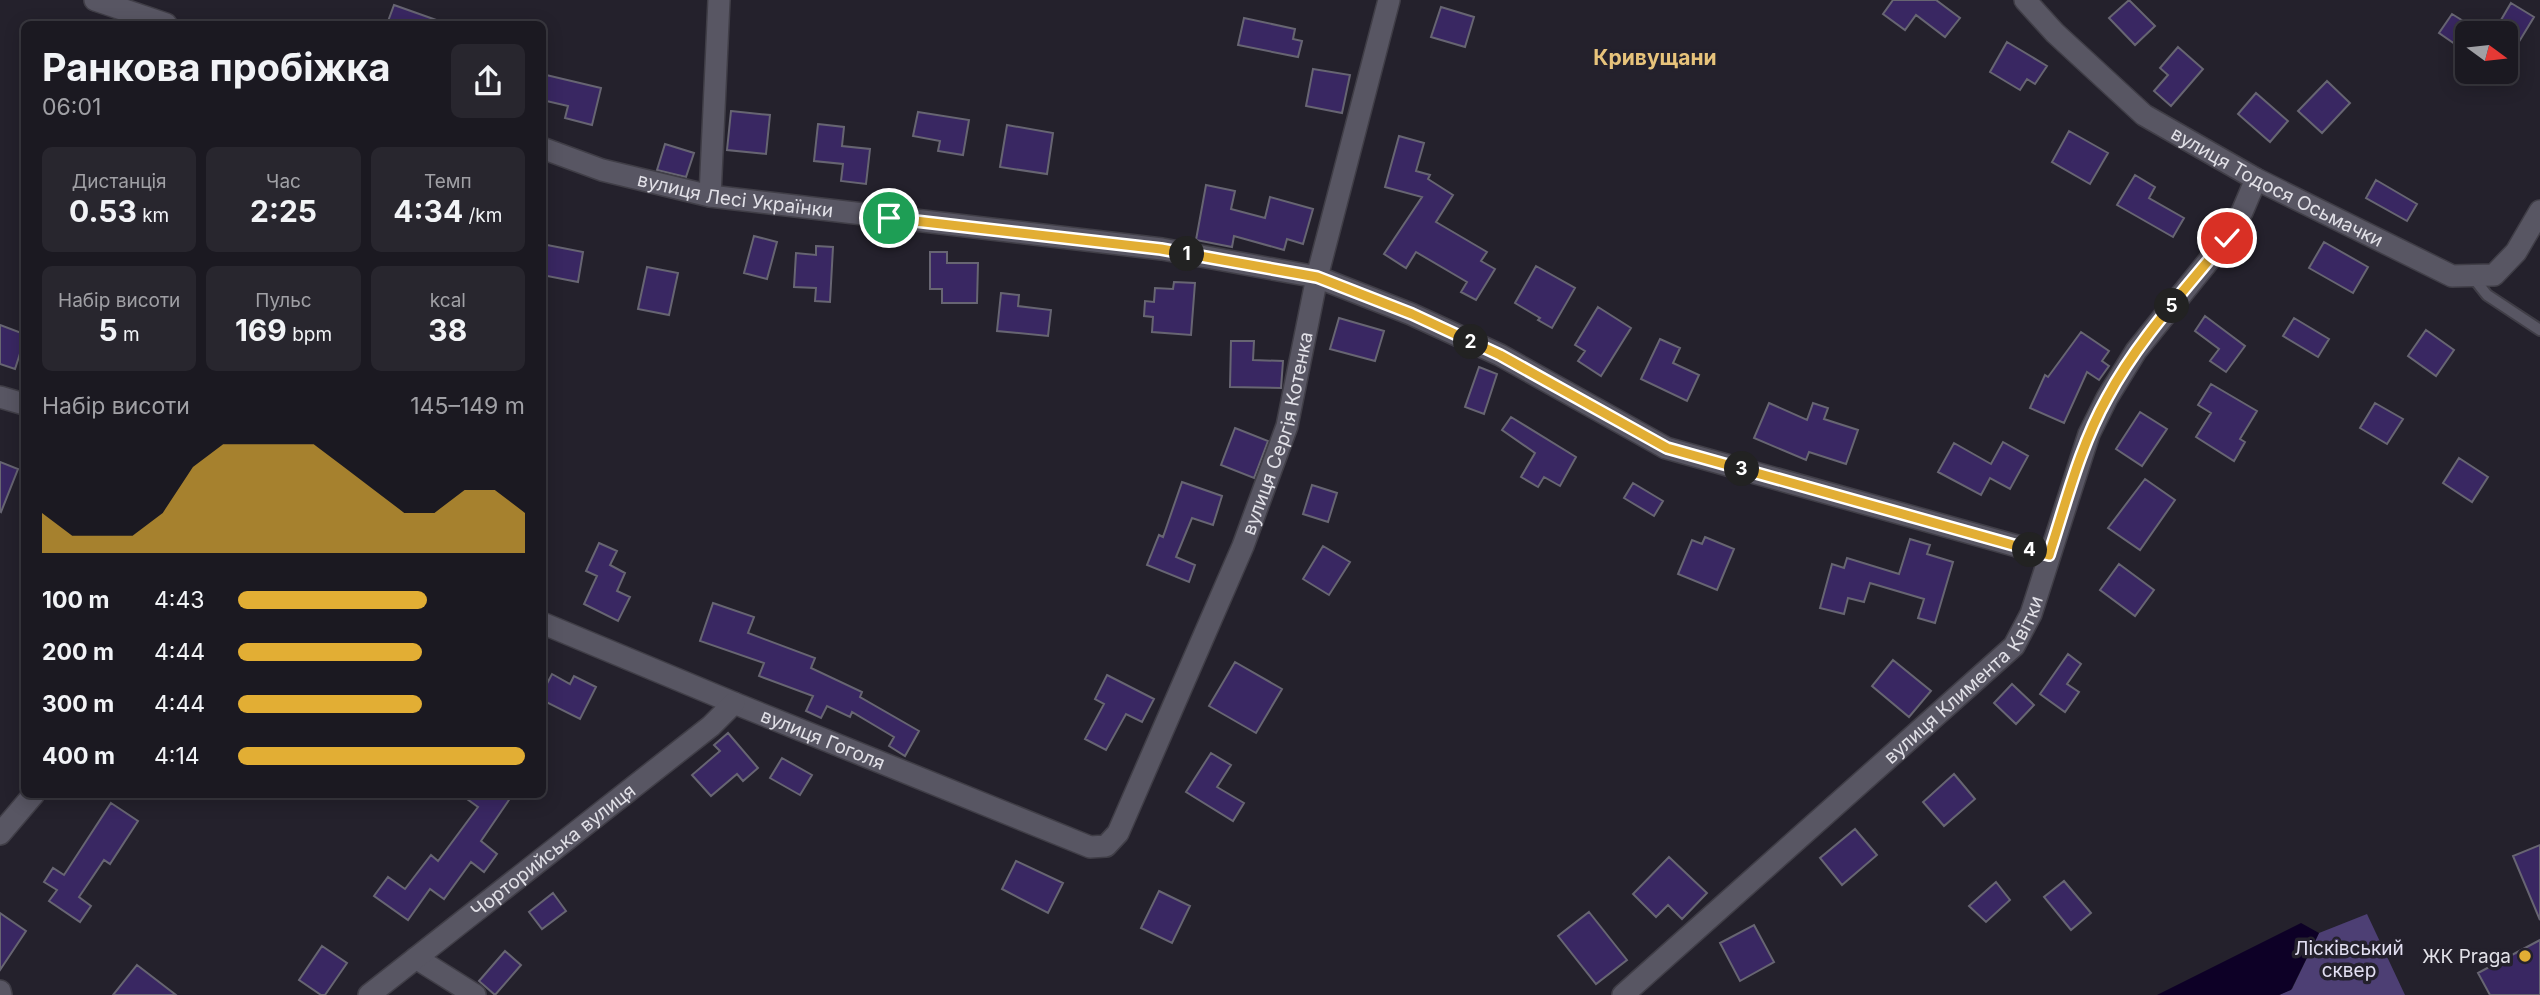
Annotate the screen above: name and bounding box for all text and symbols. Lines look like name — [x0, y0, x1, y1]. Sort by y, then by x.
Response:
north arrow — [2455, 21, 2518, 84]
map controls — [2455, 21, 2518, 84]
text: Ранкова пробіжка — [42, 44, 391, 90]
button: share — [451, 44, 525, 118]
district label: Кривущани — [1593, 45, 1717, 70]
text: 06:01 — [42, 93, 101, 121]
street label: вулиця Тодося Осьмачки — [2167, 122, 2387, 252]
street label: вулиця Лесі Українки — [635, 168, 835, 222]
text: Дистанція — [72, 170, 167, 193]
text: Час — [266, 170, 301, 193]
text: Темп — [424, 170, 472, 193]
pin — [859, 188, 919, 248]
text: 0.53 — [69, 193, 137, 229]
text: 2:25 — [250, 193, 317, 229]
text: 4:34 — [393, 193, 463, 229]
icon: arrive — [870, 199, 908, 237]
text: km — [137, 204, 169, 227]
text: /km — [463, 204, 502, 227]
pin — [2197, 208, 2257, 268]
icon: check — [2208, 219, 2246, 257]
pin: 1 — [1170, 236, 1204, 272]
text: 1 — [1182, 242, 1191, 265]
pin: 5 — [2154, 288, 2190, 324]
text: Набір висоти — [58, 289, 180, 312]
text: Пульс — [255, 289, 312, 312]
text: kcal — [430, 289, 466, 312]
text: 5 — [2165, 294, 2178, 317]
text: 5 — [99, 312, 118, 348]
text: 169 — [235, 312, 287, 348]
text: 38 — [428, 312, 467, 348]
text: m — [118, 323, 140, 346]
text: bpm — [287, 323, 332, 346]
pin: 2 — [1454, 324, 1488, 360]
street label: вулиця Сергія Котенка — [1237, 330, 1318, 538]
text: 2 — [1465, 330, 1476, 353]
text: Набір висоти — [42, 392, 190, 420]
text: 145–149 m — [410, 392, 525, 420]
pin: 3 — [1724, 452, 1760, 486]
text: 3 — [1735, 457, 1748, 480]
pin: 4 — [2012, 532, 2048, 568]
text: 4 — [2023, 538, 2036, 561]
text: 100 m — [42, 586, 109, 614]
text: 4:43 — [154, 586, 205, 614]
street label: вулиця Климента Квітки — [1879, 593, 2048, 769]
text: 200 m — [42, 638, 114, 666]
text: 4:44 — [154, 638, 205, 666]
text: 300 m — [42, 690, 114, 718]
text: 4:44 — [154, 690, 205, 718]
street label: вулиця Гоголя — [757, 704, 888, 775]
text: 400 m — [42, 742, 115, 770]
text: 4:14 — [154, 742, 200, 770]
street label: Чорторийська вулиця — [466, 779, 640, 922]
park label: Лісківський сквер — [2294, 937, 2404, 982]
place label: ЖК Praga — [2422, 945, 2511, 968]
marker: ЖК Praga — [2517, 948, 2533, 964]

